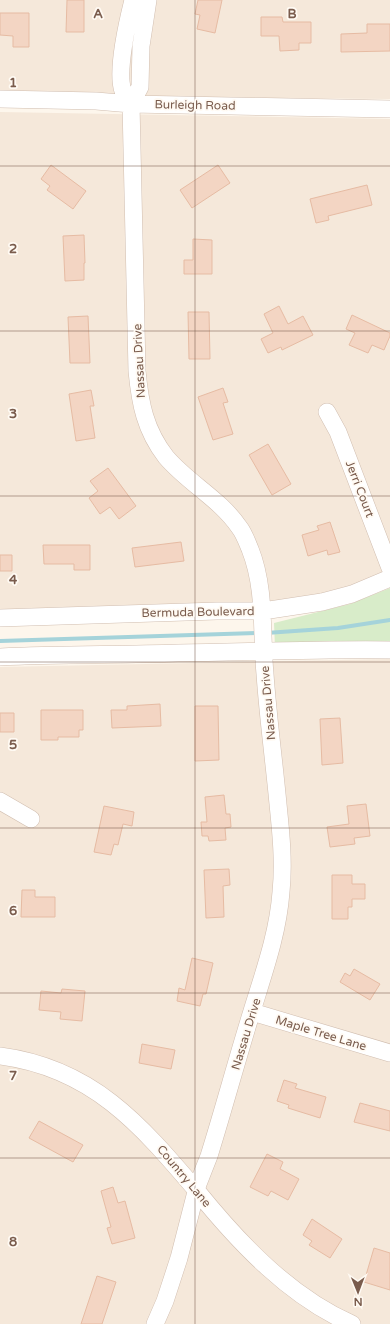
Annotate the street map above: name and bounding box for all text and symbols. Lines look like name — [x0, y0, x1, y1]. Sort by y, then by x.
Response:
text: A — [93, 6, 103, 22]
text: B — [287, 6, 297, 22]
text: 1 — [9, 75, 17, 91]
street label: Burleigh Road — [154, 97, 236, 113]
text: 2 — [9, 241, 17, 257]
street label: Nassau Drive — [130, 323, 148, 399]
text: 3 — [9, 406, 17, 422]
street label: Jerri Court — [343, 459, 377, 520]
text: 4 — [9, 572, 18, 588]
street label: Bermuda Boulevard — [141, 604, 255, 620]
street label: Nassau Drive — [258, 665, 278, 741]
text: 5 — [9, 737, 17, 753]
text: 6 — [9, 903, 17, 919]
street label: Nassau Drive — [228, 996, 264, 1072]
street label: Maple Tree Lane — [274, 1013, 368, 1054]
text: 7 — [9, 1068, 17, 1084]
street label: Country Lane — [154, 1142, 214, 1210]
text: 8 — [9, 1234, 17, 1250]
north arrow — [338, 1272, 378, 1312]
text: N — [354, 1295, 363, 1308]

